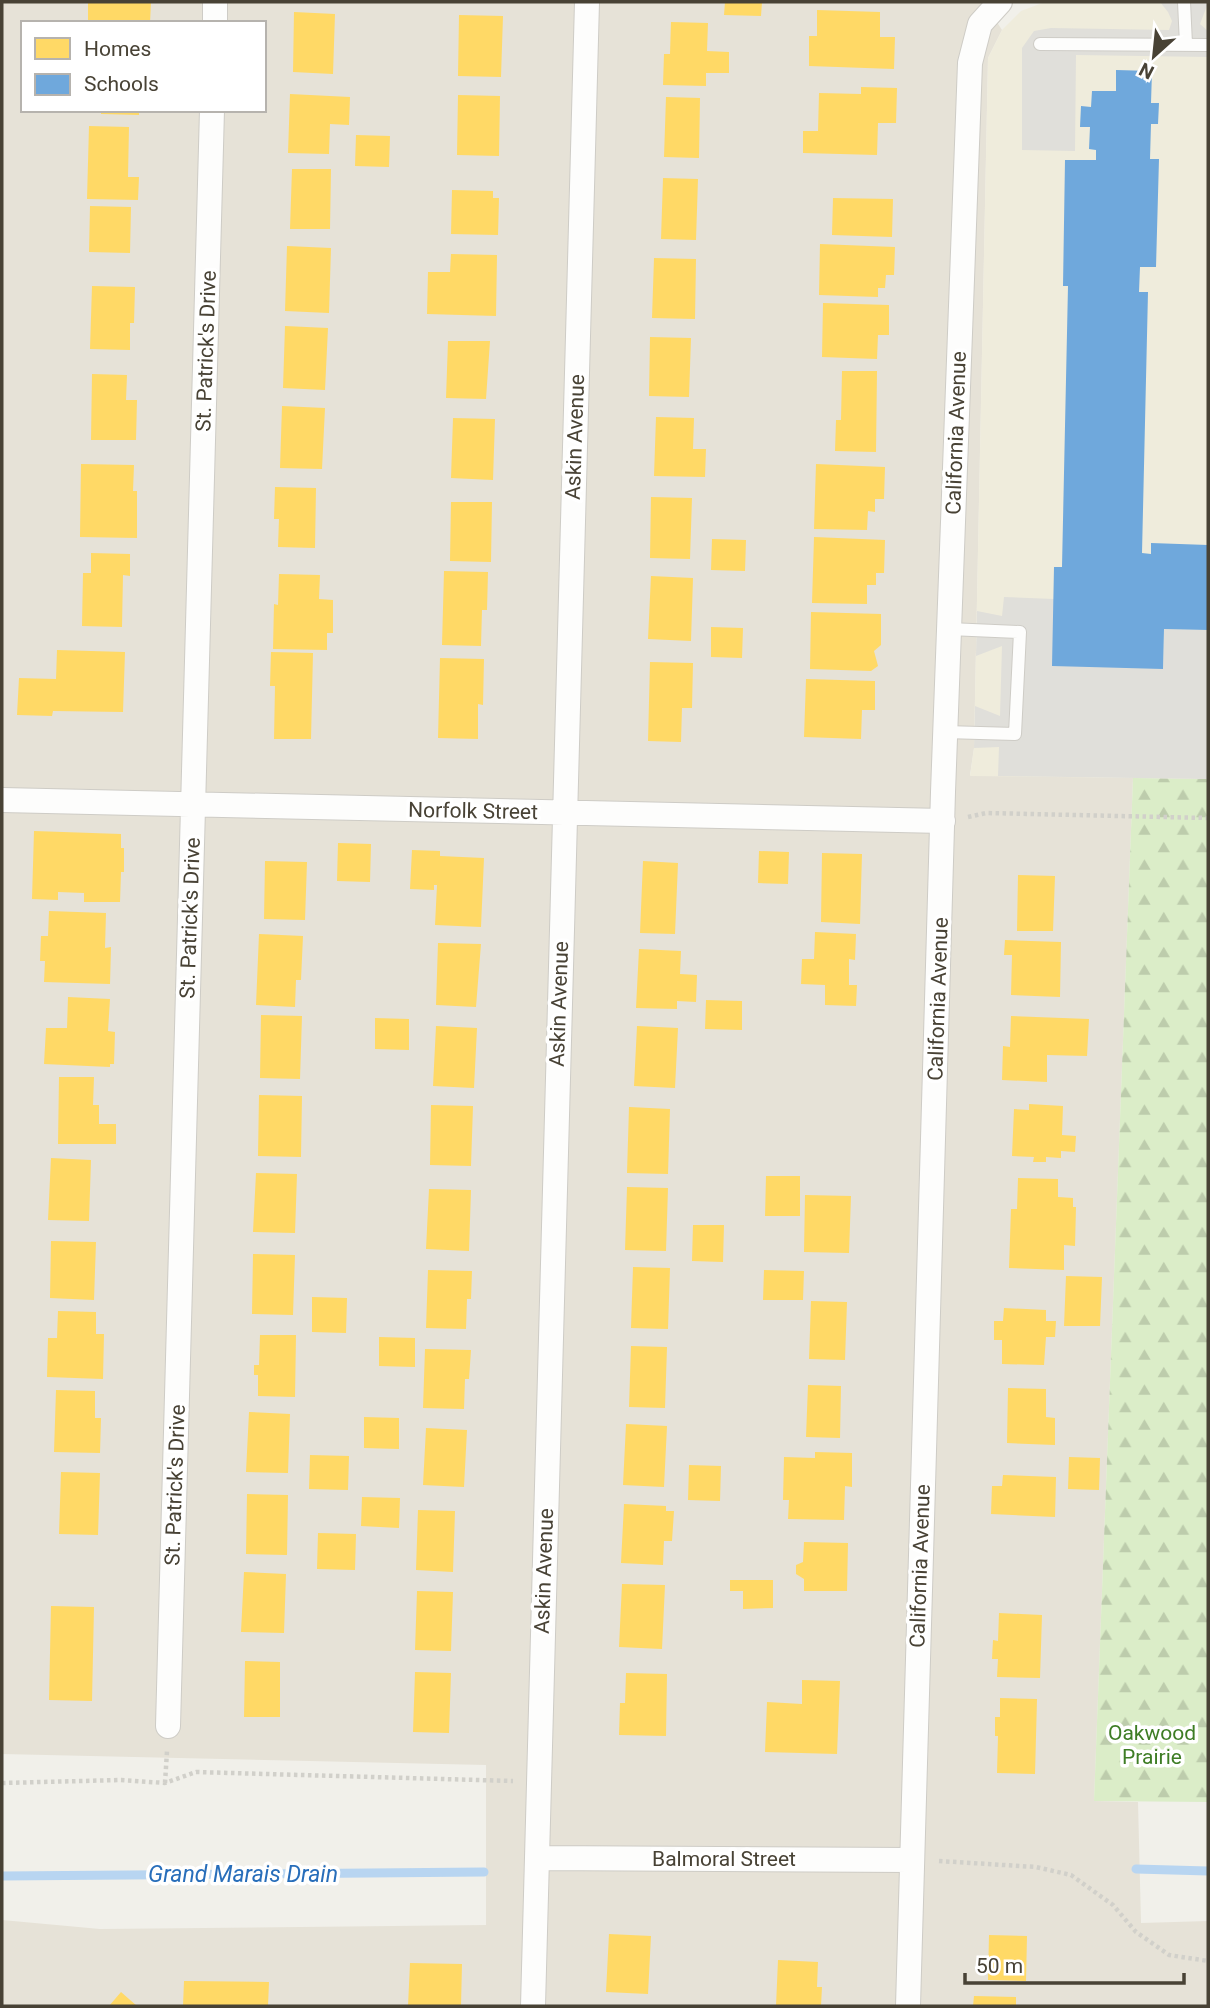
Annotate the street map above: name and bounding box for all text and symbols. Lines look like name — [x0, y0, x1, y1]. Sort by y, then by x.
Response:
legend — [21, 21, 266, 112]
north arrow — [1119, 21, 1189, 91]
text: Homes — [84, 37, 151, 61]
text: N — [1135, 57, 1158, 84]
text: Schools — [84, 72, 159, 96]
street label: St. Patrick's Drive — [191, 270, 221, 432]
street label: California Avenue — [941, 351, 971, 515]
street label: Askin Avenue — [561, 374, 589, 500]
street label: Norfolk Street — [408, 798, 538, 824]
street label: St. Patrick's Drive — [175, 837, 205, 999]
street label: California Avenue — [923, 917, 953, 1081]
street label: Askin Avenue — [545, 941, 573, 1067]
street label: St. Patrick's Drive — [160, 1404, 190, 1566]
street label: California Avenue — [905, 1484, 935, 1648]
street label: Askin Avenue — [530, 1508, 558, 1634]
park label: Oakwood Prairie — [1108, 1721, 1196, 1769]
street label: Balmoral Street — [652, 1847, 796, 1871]
water label: Grand Marais Drain — [148, 1861, 338, 1888]
scale bar — [965, 1941, 1184, 1985]
text: 50 m — [976, 1954, 1023, 1978]

